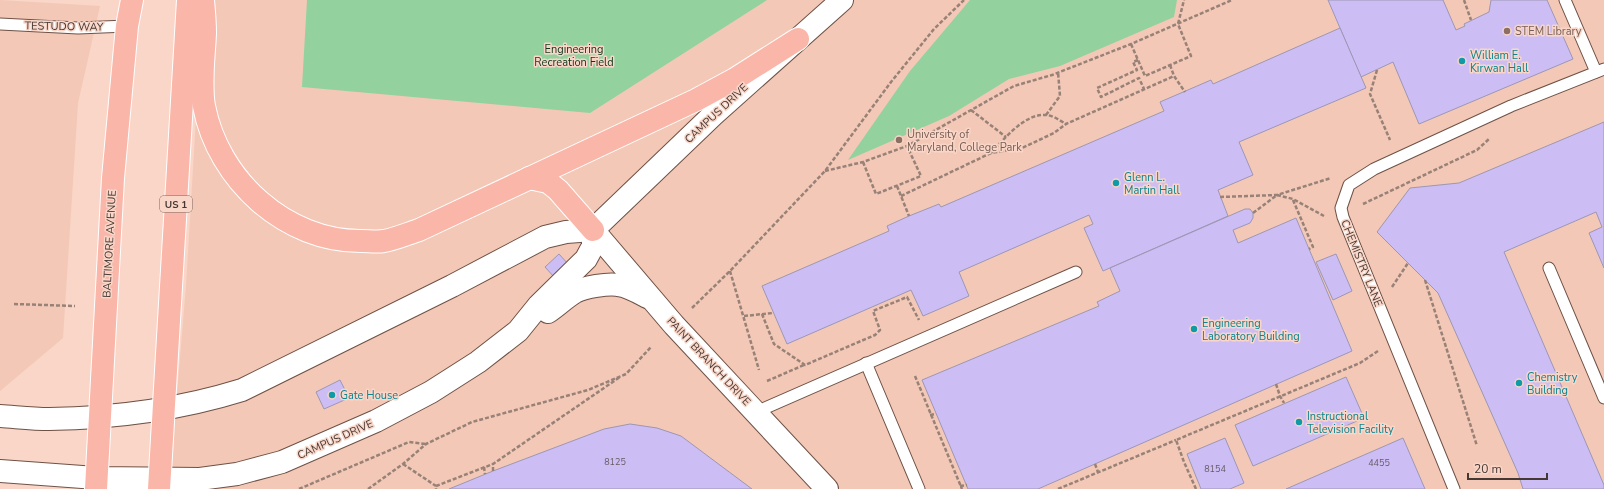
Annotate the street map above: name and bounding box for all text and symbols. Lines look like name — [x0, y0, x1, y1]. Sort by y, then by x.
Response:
street label: TESTUDO WAY — [24, 18, 104, 35]
place label: STEM Library — [1515, 24, 1582, 39]
marker: STEM Library — [1502, 26, 1512, 36]
park label: Engineering Recreation Field — [534, 42, 614, 70]
place label: William E. Kirwan Hall — [1470, 48, 1529, 76]
marker: William E. Kirwan Hall — [1457, 56, 1467, 66]
street label: CAMPUS DRIVE — [681, 80, 751, 147]
place label: University of Maryland, College Park — [907, 127, 1022, 155]
marker: University of Maryland, College Park — [894, 135, 904, 145]
place label: Glenn L. Martin Hall — [1124, 170, 1180, 198]
marker: Glenn L. Martin Hall — [1111, 178, 1121, 188]
street label: BALTIMORE AVENUE — [99, 190, 120, 298]
road number: US 1 — [160, 196, 192, 212]
street label: CHEMISTRY LANE — [1337, 217, 1386, 309]
street label: PAINT BRANCH DRIVE — [663, 314, 754, 409]
place label: Engineering Laboratory Building — [1202, 316, 1300, 344]
marker: Engineering Laboratory Building — [1189, 324, 1199, 334]
place label: Chemistry Building — [1527, 370, 1578, 398]
marker: Chemistry Building — [1514, 378, 1524, 388]
place label: Gate House — [340, 388, 398, 403]
marker: Gate House — [327, 390, 337, 400]
place label: Instructional Television Facility — [1307, 409, 1394, 437]
street label: CAMPUS DRIVE — [295, 416, 375, 463]
marker: Instructional Television Facility — [1294, 417, 1304, 427]
scale bar — [1468, 455, 1547, 481]
house number: 8125 — [604, 456, 626, 468]
house number: 4455 — [1368, 457, 1390, 469]
text: 20 m — [1474, 461, 1502, 477]
house number: 8154 — [1204, 463, 1226, 475]

